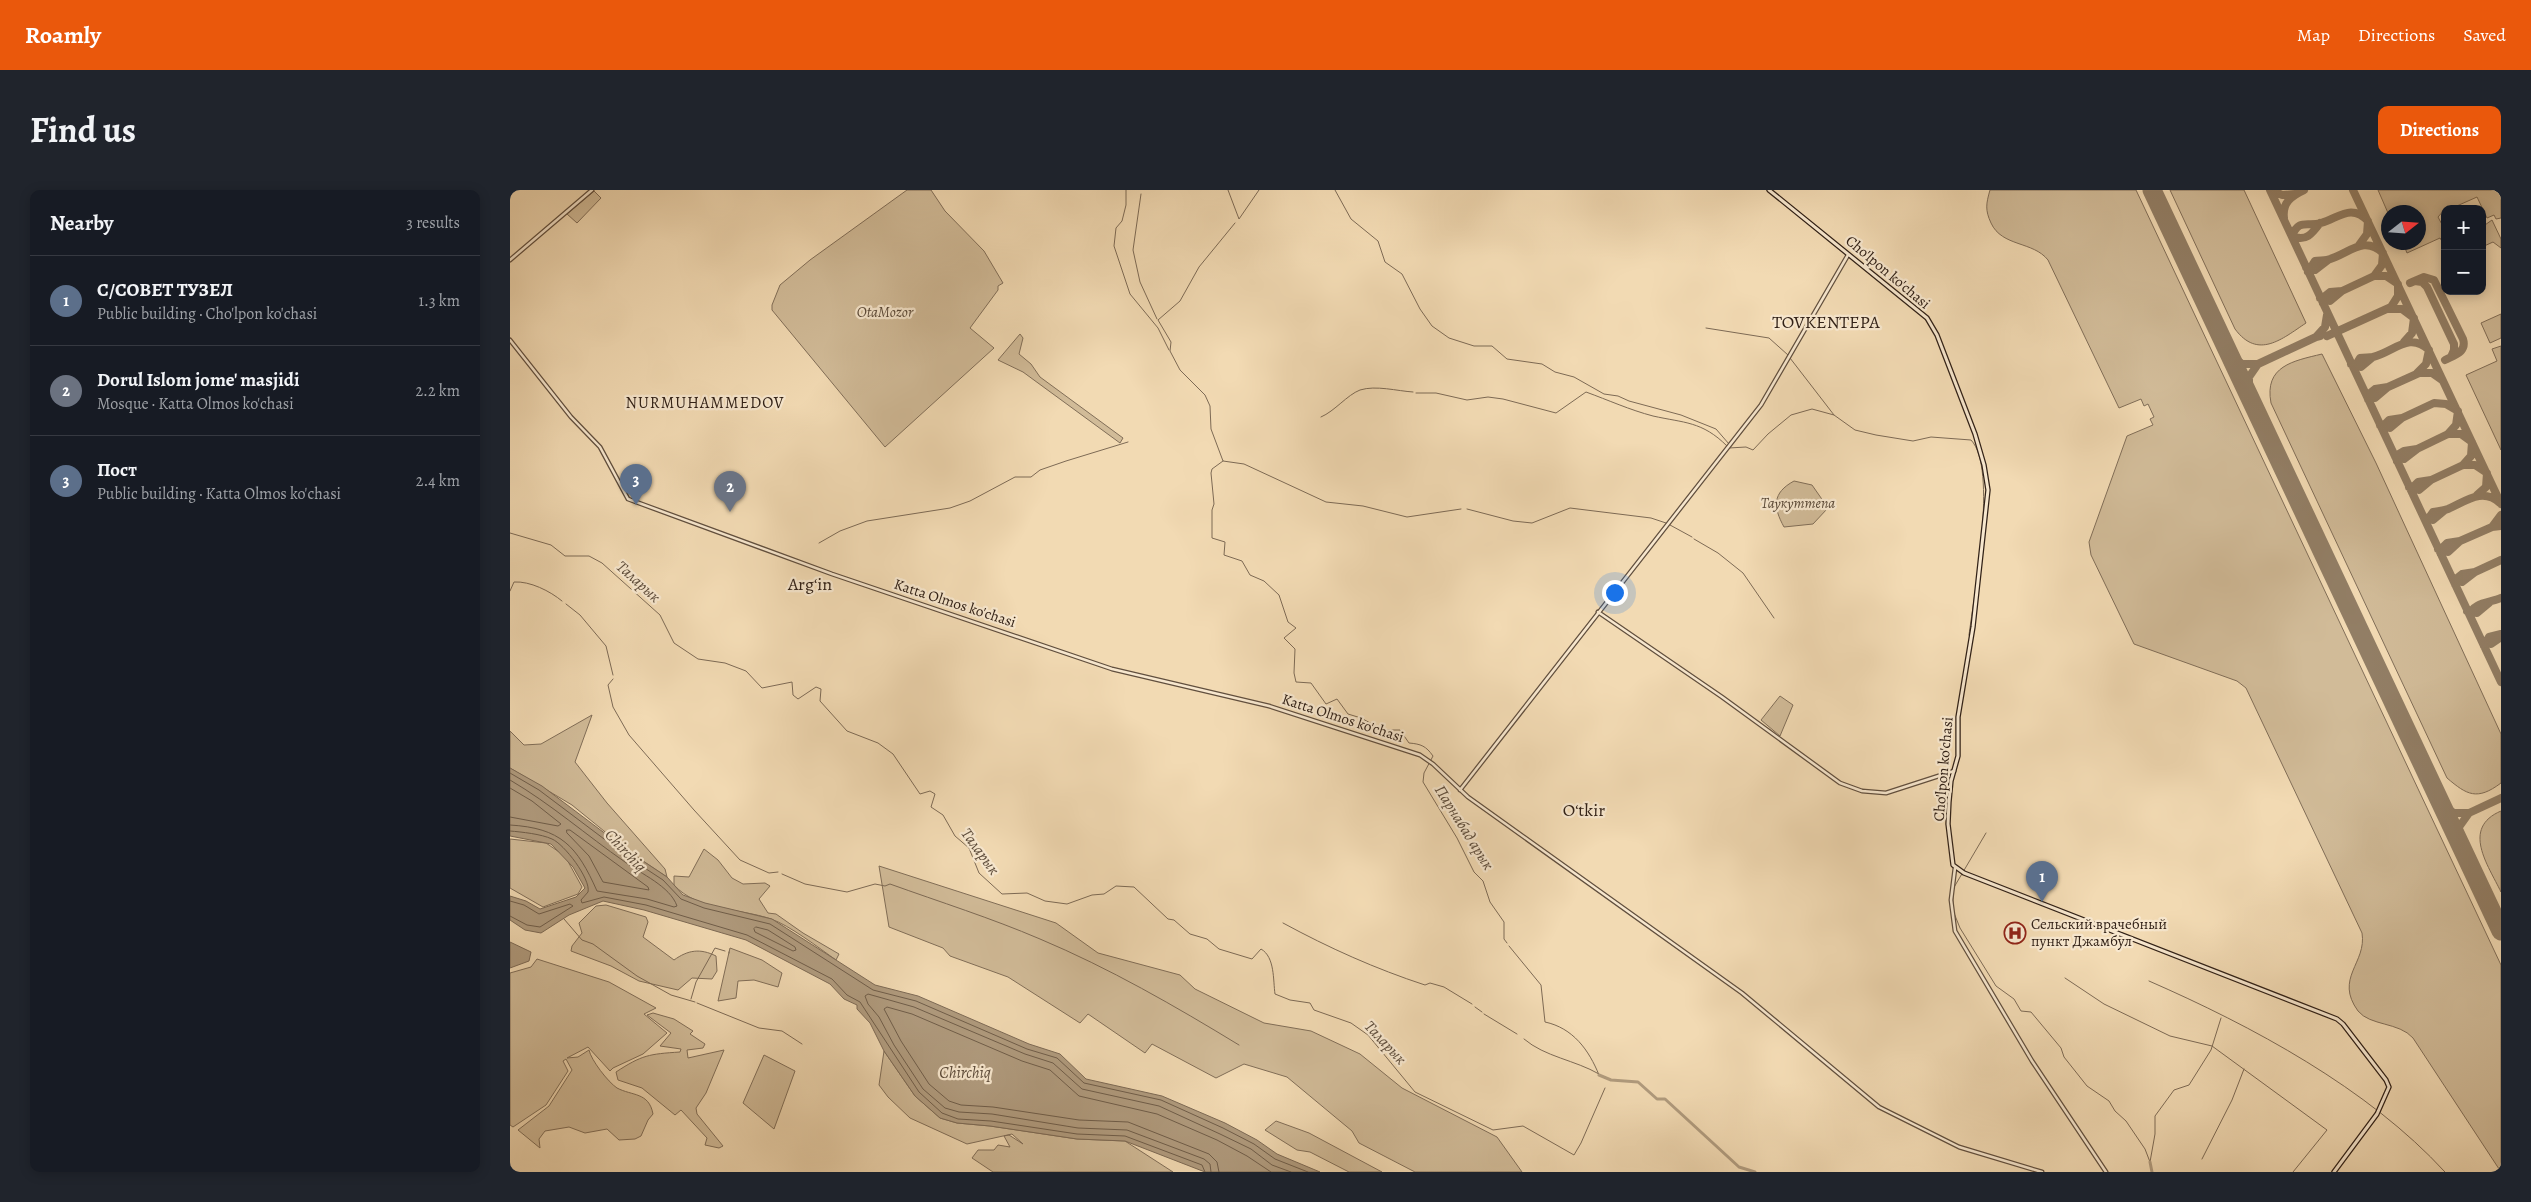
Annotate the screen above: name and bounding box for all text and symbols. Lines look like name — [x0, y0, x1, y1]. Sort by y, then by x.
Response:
text: Roamly — [25, 19, 101, 51]
text: Map — [2297, 23, 2330, 47]
text: Directions — [2358, 23, 2435, 47]
text: Saved — [2463, 23, 2506, 47]
text: Find us — [30, 106, 136, 154]
button: Directions — [2378, 106, 2501, 154]
north arrow — [2381, 205, 2426, 250]
map controls — [2441, 205, 2486, 295]
button: + — [2441, 205, 2486, 250]
text: Nearby — [50, 209, 113, 237]
text: 3 results — [406, 212, 460, 234]
street label: Cho'lpon ko'chasi — [1841, 231, 1935, 313]
button: − — [2441, 250, 2486, 295]
text: С/СОВЕТ ТУЗЕЛ — [97, 277, 233, 303]
text: 1 — [63, 290, 69, 312]
text: 1.3 km — [419, 290, 460, 312]
park label: OtaMozor — [857, 302, 914, 322]
text: Public building · Cho'lpon ko'chasi — [97, 303, 317, 325]
district label: TOVKENTEPA — [1772, 310, 1880, 334]
text: Dorul Islom jome' masjidi — [97, 367, 300, 393]
text: 2 — [62, 380, 70, 402]
text: 2.2 km — [415, 380, 460, 402]
district label: NURMUHAMMEDOV — [625, 392, 785, 414]
text: Mosque · Katta Olmos ko'chasi — [97, 393, 294, 415]
text: Пост — [97, 457, 137, 483]
pin: 3 — [620, 464, 652, 505]
text: 3 — [63, 470, 69, 492]
text: 2.4 km — [416, 470, 460, 492]
pin: 2 — [714, 471, 746, 512]
text: Public building · Katta Olmos ko'chasi — [97, 483, 341, 505]
park label: Таукуттепа — [1761, 493, 1835, 513]
water label: Таларык — [611, 556, 665, 608]
district label: Argʻin — [787, 572, 832, 596]
street label: Katta Olmos ko'chasi — [891, 574, 1019, 632]
your location — [1602, 580, 1628, 606]
street label: Katta Olmos ko'chasi — [1279, 689, 1407, 747]
street label: Cho'lpon ko'chasi — [1928, 716, 1958, 822]
water label: Парнабад арык — [1429, 781, 1499, 874]
district label: Oʻtkir — [1563, 798, 1605, 822]
water label: Chirchiq — [600, 824, 651, 877]
water label: Таларык — [956, 824, 1005, 880]
pin: 1 — [2026, 861, 2058, 902]
place label: Сельский врачебный пункт Джамбул — [2031, 914, 2167, 951]
hospital icon: Сельский врачебный пункт Джамбул — [2003, 921, 2027, 945]
water label: Таларык — [1359, 1016, 1411, 1070]
water label: Chirchiq — [939, 1062, 991, 1084]

